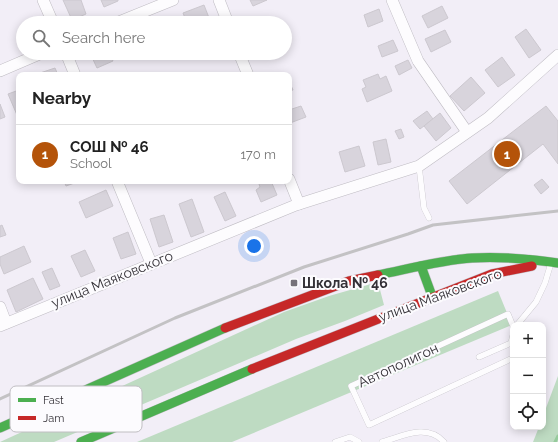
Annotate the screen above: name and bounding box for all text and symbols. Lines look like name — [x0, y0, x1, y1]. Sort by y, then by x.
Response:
search box — [16, 16, 292, 60]
icon: search — [30, 27, 52, 49]
text: Search here — [62, 29, 145, 47]
text: Nearby — [32, 88, 91, 108]
text: СОШ № 46 — [70, 138, 149, 156]
pin: 1 — [494, 139, 520, 169]
text: 1 — [42, 147, 48, 162]
text: 170 m — [240, 147, 276, 162]
text: School — [70, 156, 112, 171]
your location — [244, 236, 264, 256]
street label: улица Маяковского — [49, 247, 175, 311]
street label: улица Маяковского — [376, 265, 504, 325]
place label: Школа № 46 — [302, 275, 388, 291]
marker: Школа № 46 — [289, 278, 299, 288]
map controls — [510, 322, 546, 430]
button: + — [510, 322, 546, 358]
street label: Автополигон — [355, 339, 441, 391]
button: − — [510, 358, 546, 394]
legend — [10, 386, 142, 432]
text: Fast — [43, 394, 64, 407]
button: locate — [510, 394, 546, 430]
text: Jam — [43, 412, 64, 425]

